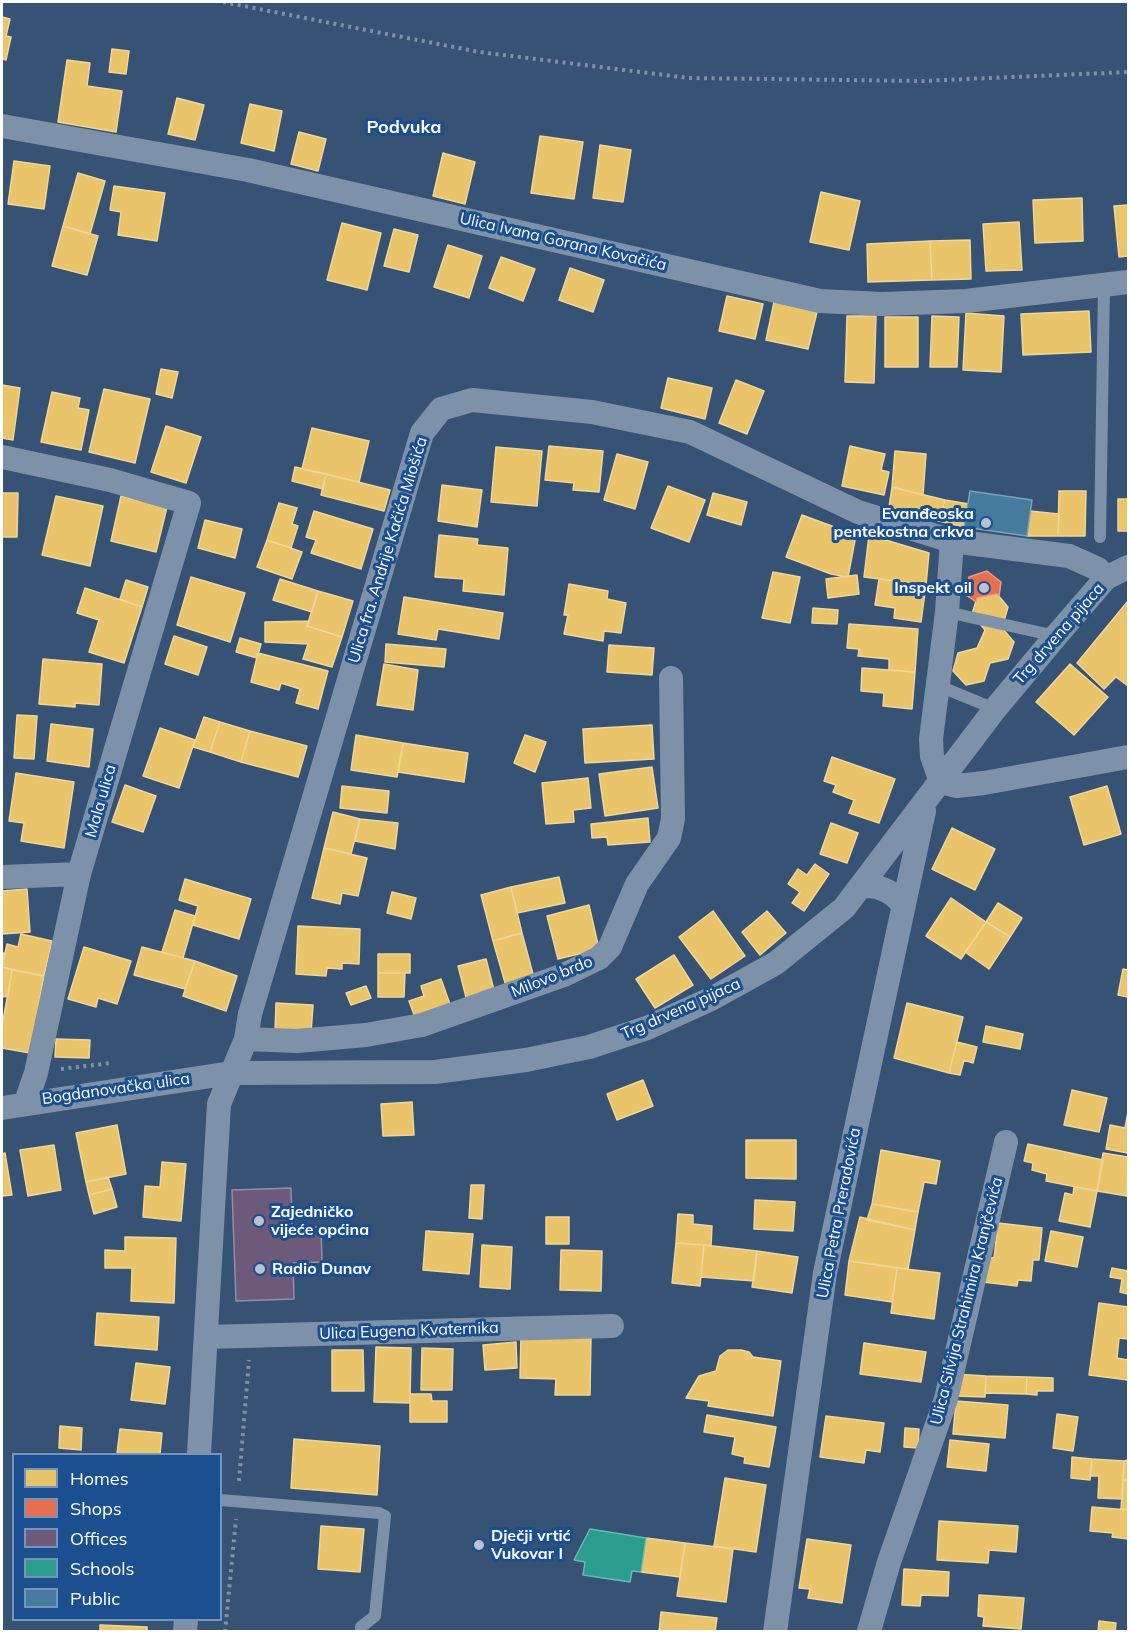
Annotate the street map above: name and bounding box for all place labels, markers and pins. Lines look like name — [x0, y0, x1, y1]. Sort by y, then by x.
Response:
place label: Evanđeoska pentekostna crkva — [833, 504, 974, 542]
marker: Evanđeoska pentekostna crkva — [979, 516, 993, 530]
place label: Inspekt oil — [894, 578, 972, 598]
marker: Inspekt oil — [977, 581, 991, 595]
place label: Zajedničko vijeće općina — [271, 1202, 369, 1240]
marker: Zajedničko vijeće općina — [252, 1214, 266, 1228]
place label: Radio Dunav — [272, 1259, 371, 1279]
marker: Radio Dunav — [253, 1262, 267, 1276]
place label: Dječji vrtić Vukovar I — [491, 1526, 571, 1564]
marker: Dječji vrtić Vukovar I — [472, 1538, 486, 1552]

